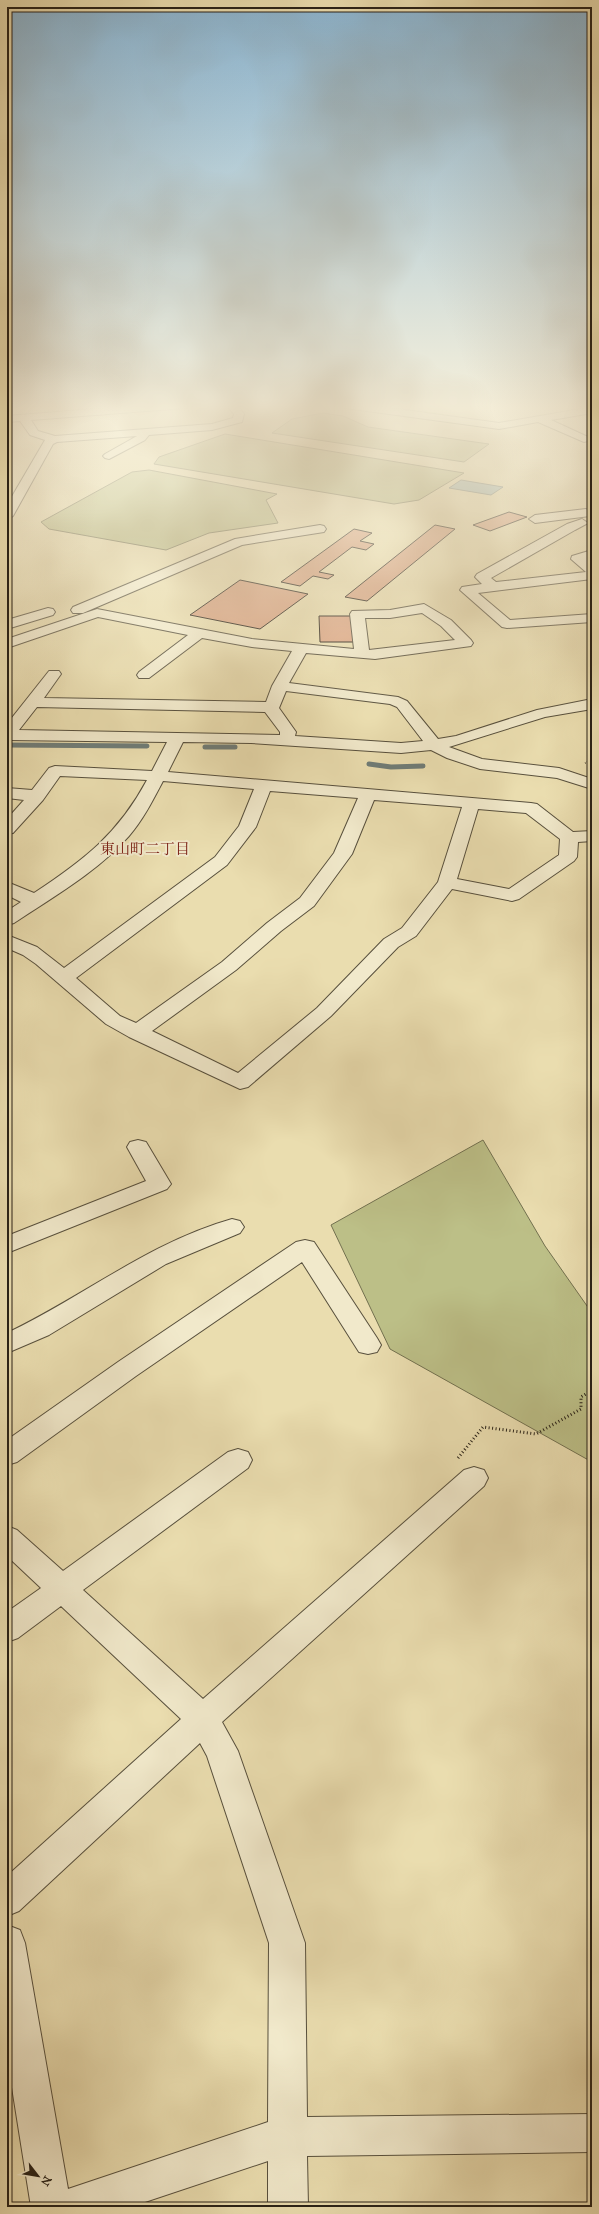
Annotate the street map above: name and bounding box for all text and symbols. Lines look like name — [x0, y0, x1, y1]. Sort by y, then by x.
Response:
district label: 東山町二丁目 — [100, 840, 190, 858]
north arrow — [18, 2156, 58, 2196]
text: N — [38, 2174, 54, 2189]

